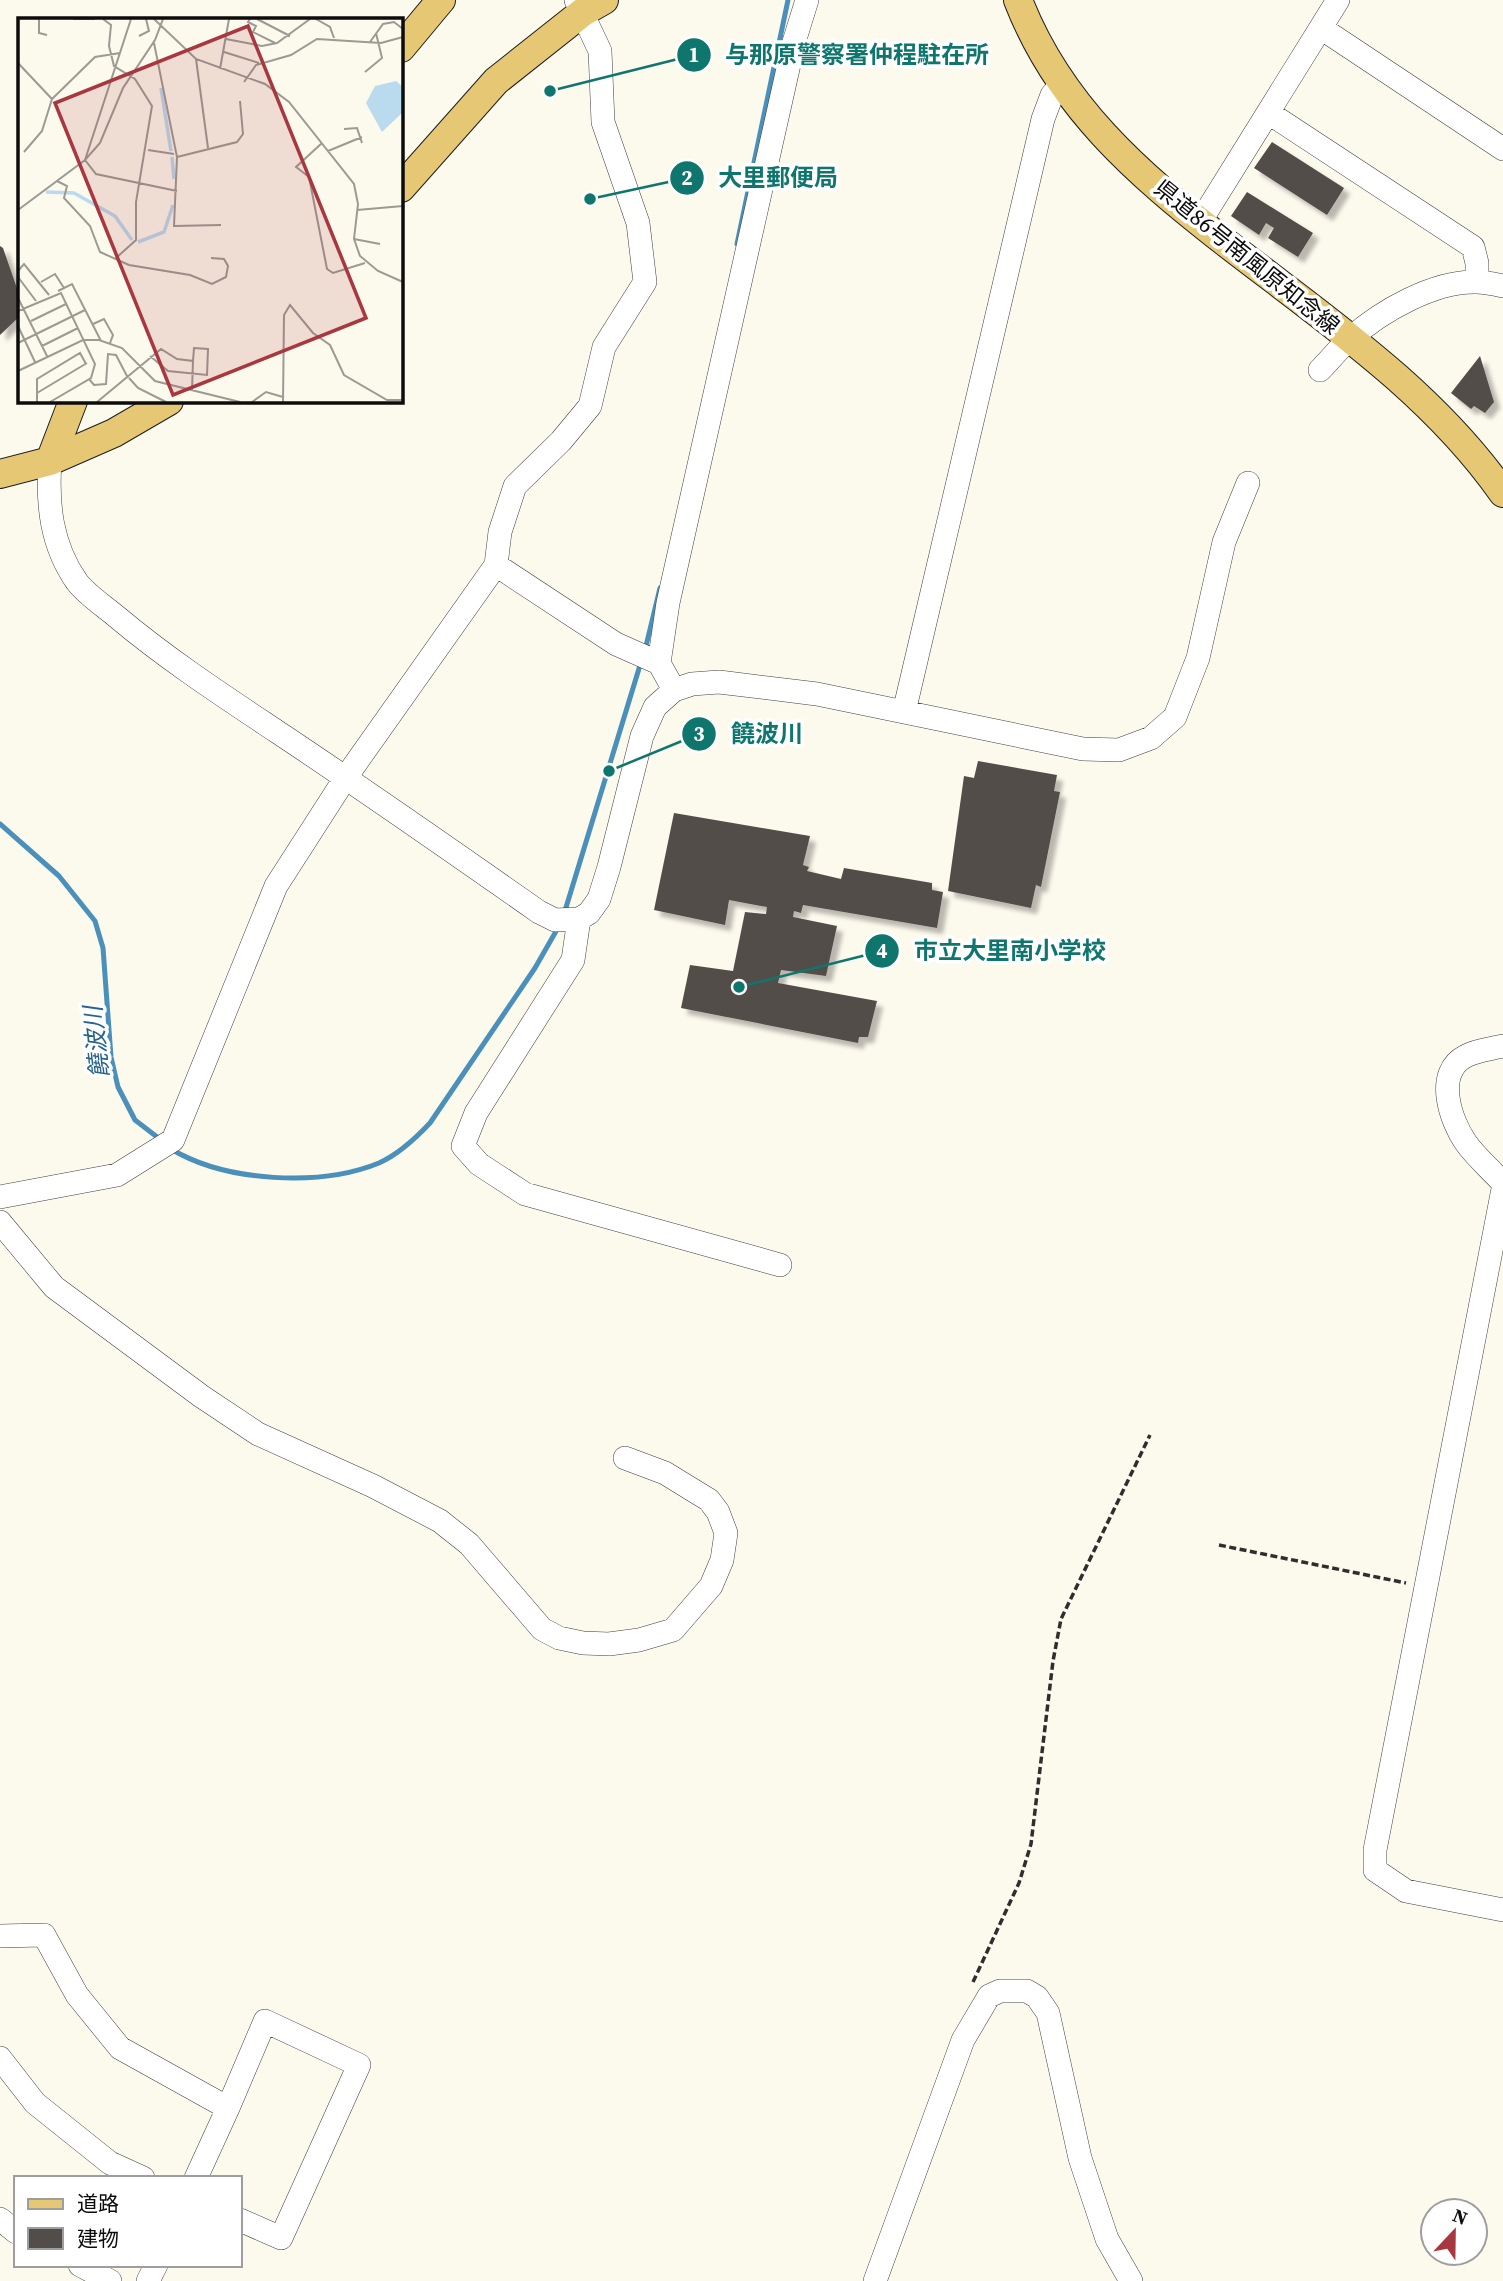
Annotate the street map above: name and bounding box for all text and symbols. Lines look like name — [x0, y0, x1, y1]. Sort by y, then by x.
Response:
inset map — [18, 18, 402, 402]
callout: 与那原警察署仲程駐在所 — [676, 32, 1003, 77]
text: 与那原警察署仲程駐在所 — [725, 38, 989, 71]
text: 1 — [688, 40, 700, 69]
callout: 大里郵便局 — [669, 155, 852, 200]
text: 大里郵便局 — [718, 161, 838, 194]
text: 2 — [681, 163, 693, 192]
street label: 県道86号南風原知念線 — [1148, 172, 1346, 342]
callout: 饒波川 — [682, 712, 817, 757]
text: 饒波川 — [731, 717, 803, 750]
text: 3 — [693, 719, 705, 748]
callout: 市立大里南小学校 — [865, 928, 1120, 973]
text: 市立大里南小学校 — [914, 934, 1106, 967]
text: 4 — [876, 936, 888, 965]
water label: 饒波川 — [76, 1001, 116, 1080]
legend — [14, 2176, 242, 2267]
text: 道路 — [77, 2189, 119, 2218]
north arrow — [1419, 2197, 1489, 2267]
text: N — [1449, 2202, 1472, 2231]
text: 建物 — [77, 2224, 119, 2253]

